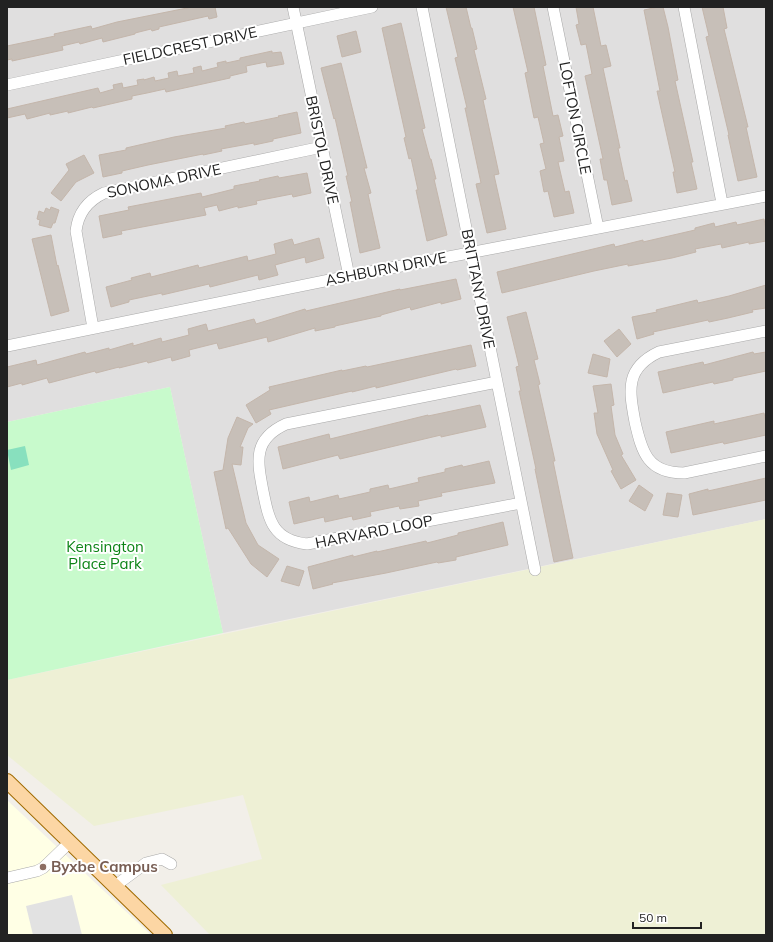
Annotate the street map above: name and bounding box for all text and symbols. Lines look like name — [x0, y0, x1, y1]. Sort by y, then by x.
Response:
street label: FIELDCREST DRIVE — [121, 22, 259, 69]
street label: LOFTON CIRCLE — [555, 60, 596, 176]
street label: BRISTOL DRIVE — [302, 94, 343, 206]
street label: SONOMA DRIVE — [105, 159, 223, 202]
street label: BRITTANY DRIVE — [458, 227, 499, 351]
street label: ASHBURN DRIVE — [324, 247, 448, 290]
street label: HARVARD LOOP — [313, 511, 435, 552]
park label: Kensington Place Park — [66, 537, 144, 573]
place label: Byxbe Campus — [51, 857, 158, 876]
marker: Byxbe Campus — [38, 862, 48, 872]
scale bar — [633, 904, 701, 930]
text: 50 m — [639, 910, 667, 925]

